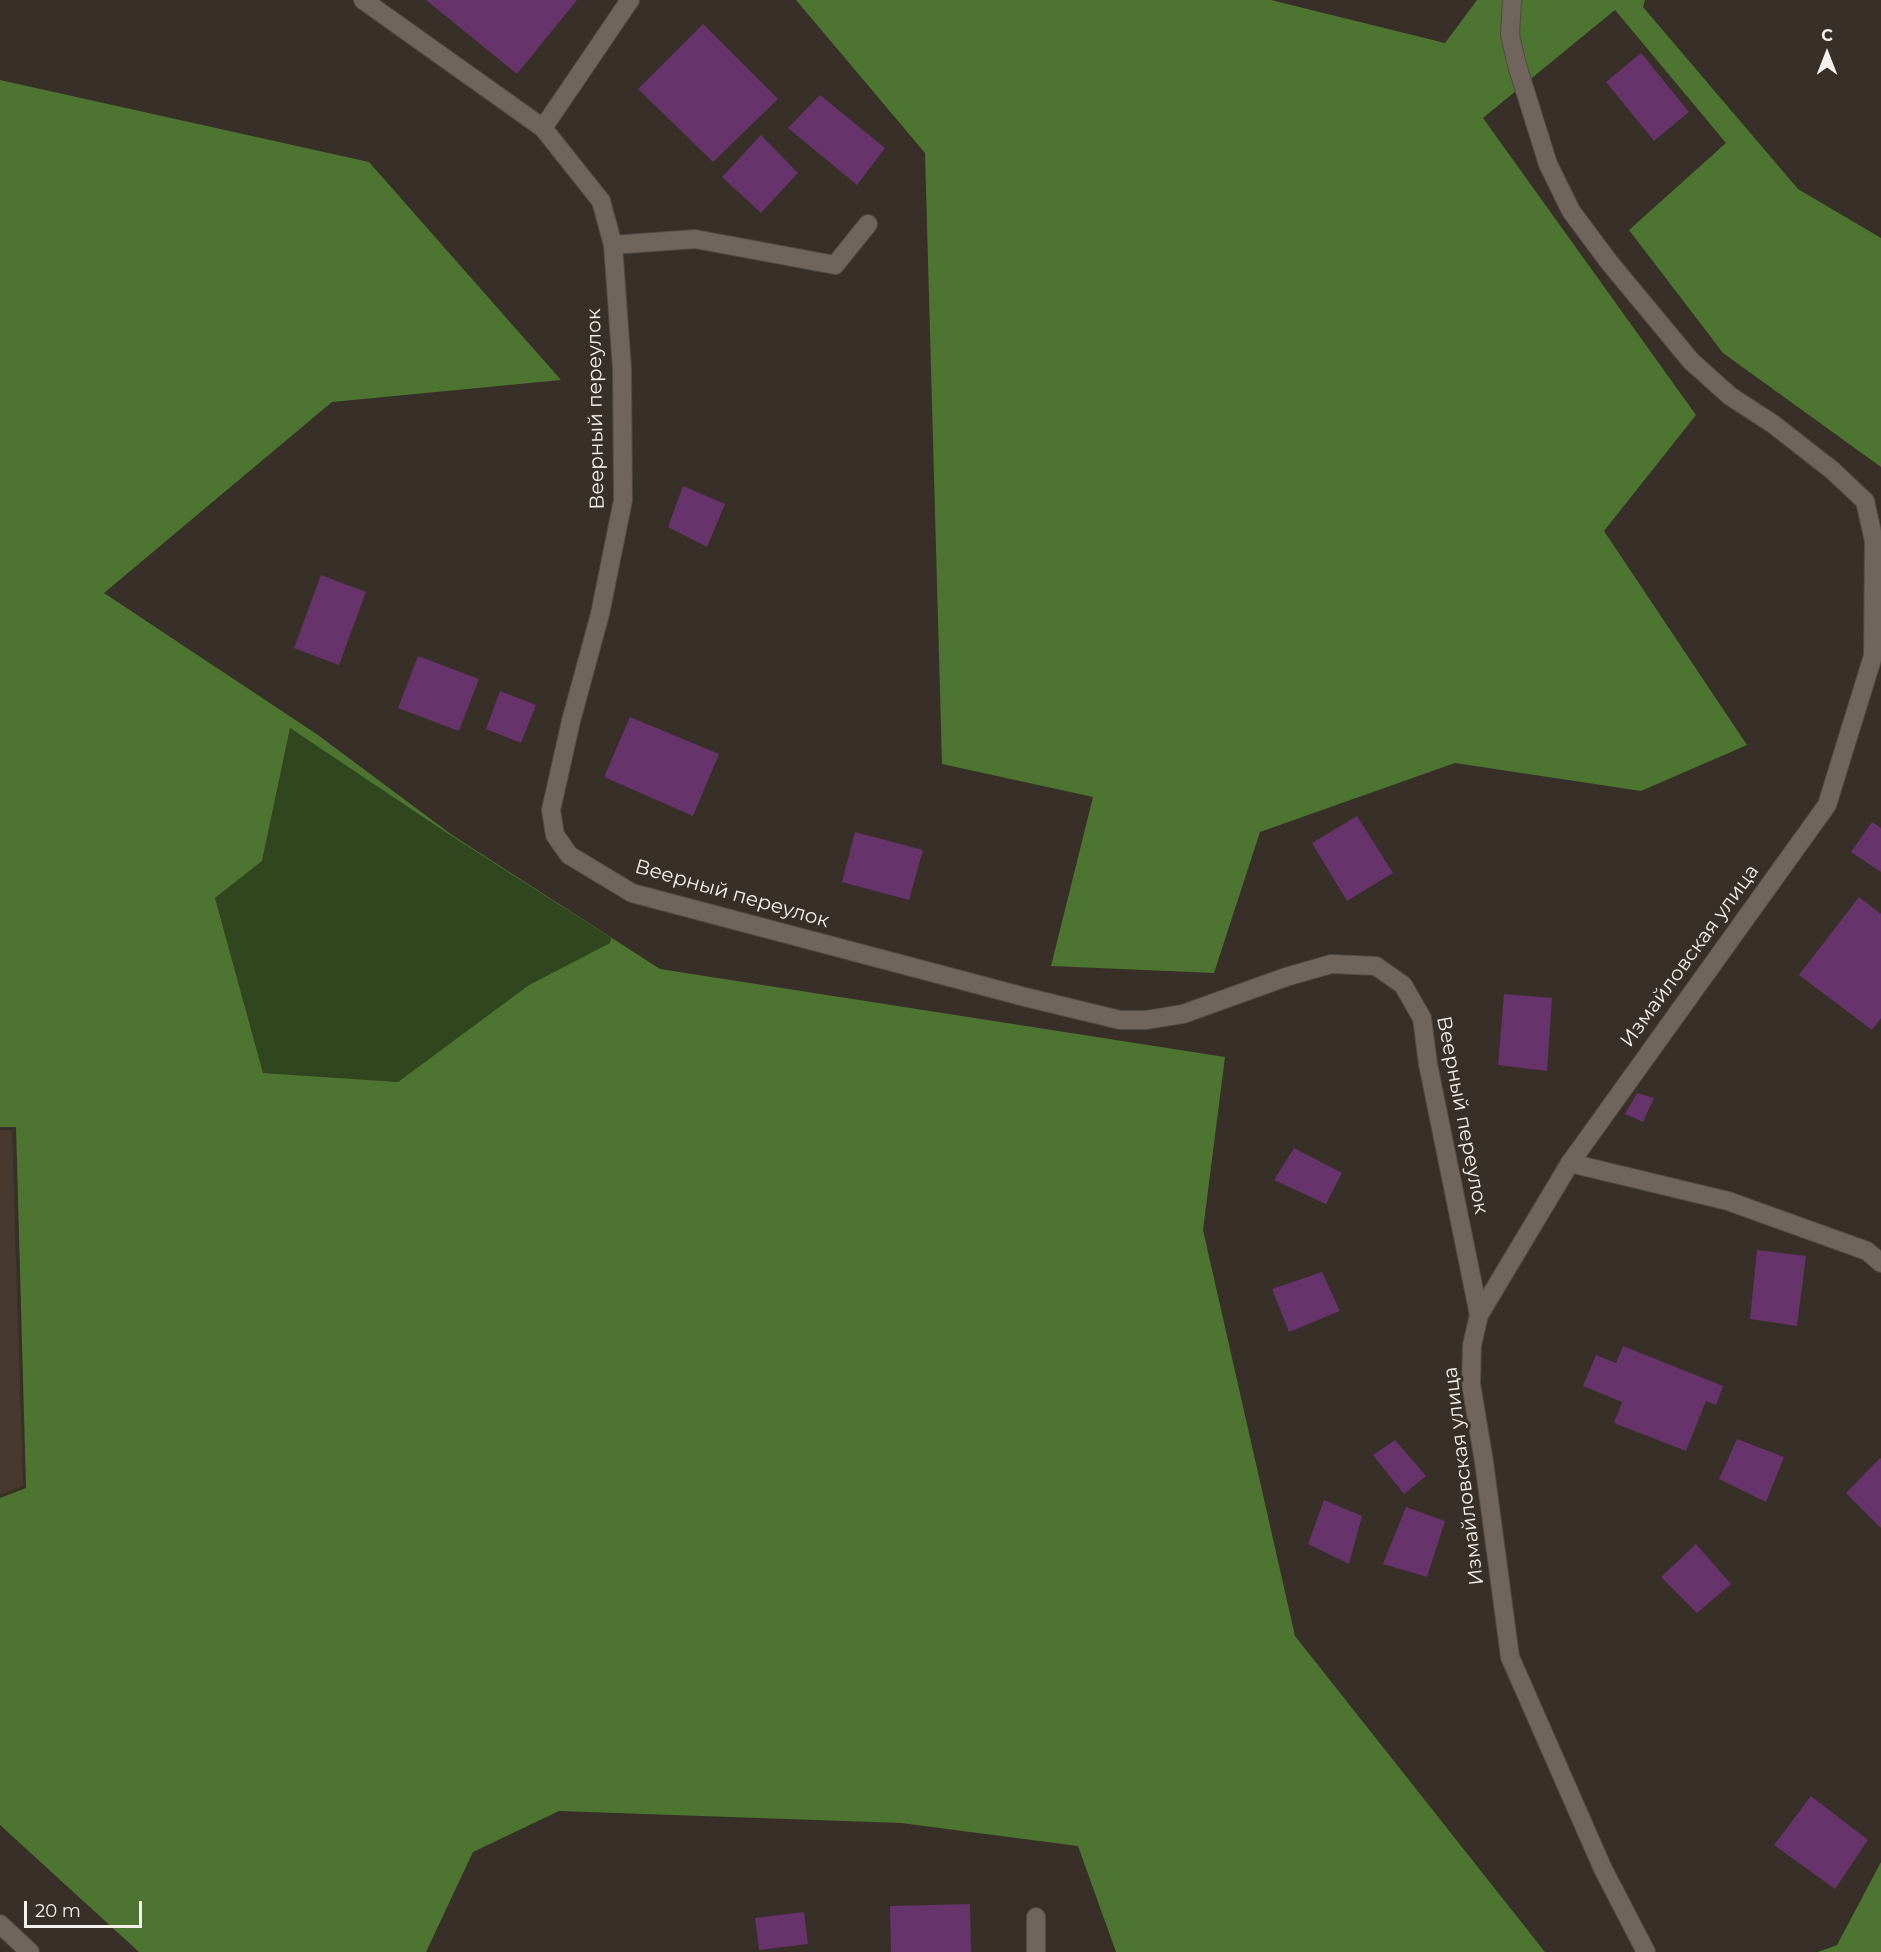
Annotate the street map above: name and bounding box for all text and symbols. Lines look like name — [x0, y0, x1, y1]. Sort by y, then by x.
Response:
north arrow — [1797, 24, 1857, 84]
text: С — [1821, 26, 1833, 45]
street label: Веерный переулок — [582, 308, 610, 510]
street label: Веерный переулок — [632, 855, 832, 933]
street label: Измайловская улица — [1616, 860, 1764, 1052]
street label: Веерный переулок — [1431, 1014, 1493, 1216]
street label: Измайловская улица — [1439, 1365, 1489, 1587]
scale bar — [27, 1889, 146, 1927]
text: 20 m — [35, 1900, 81, 1922]

